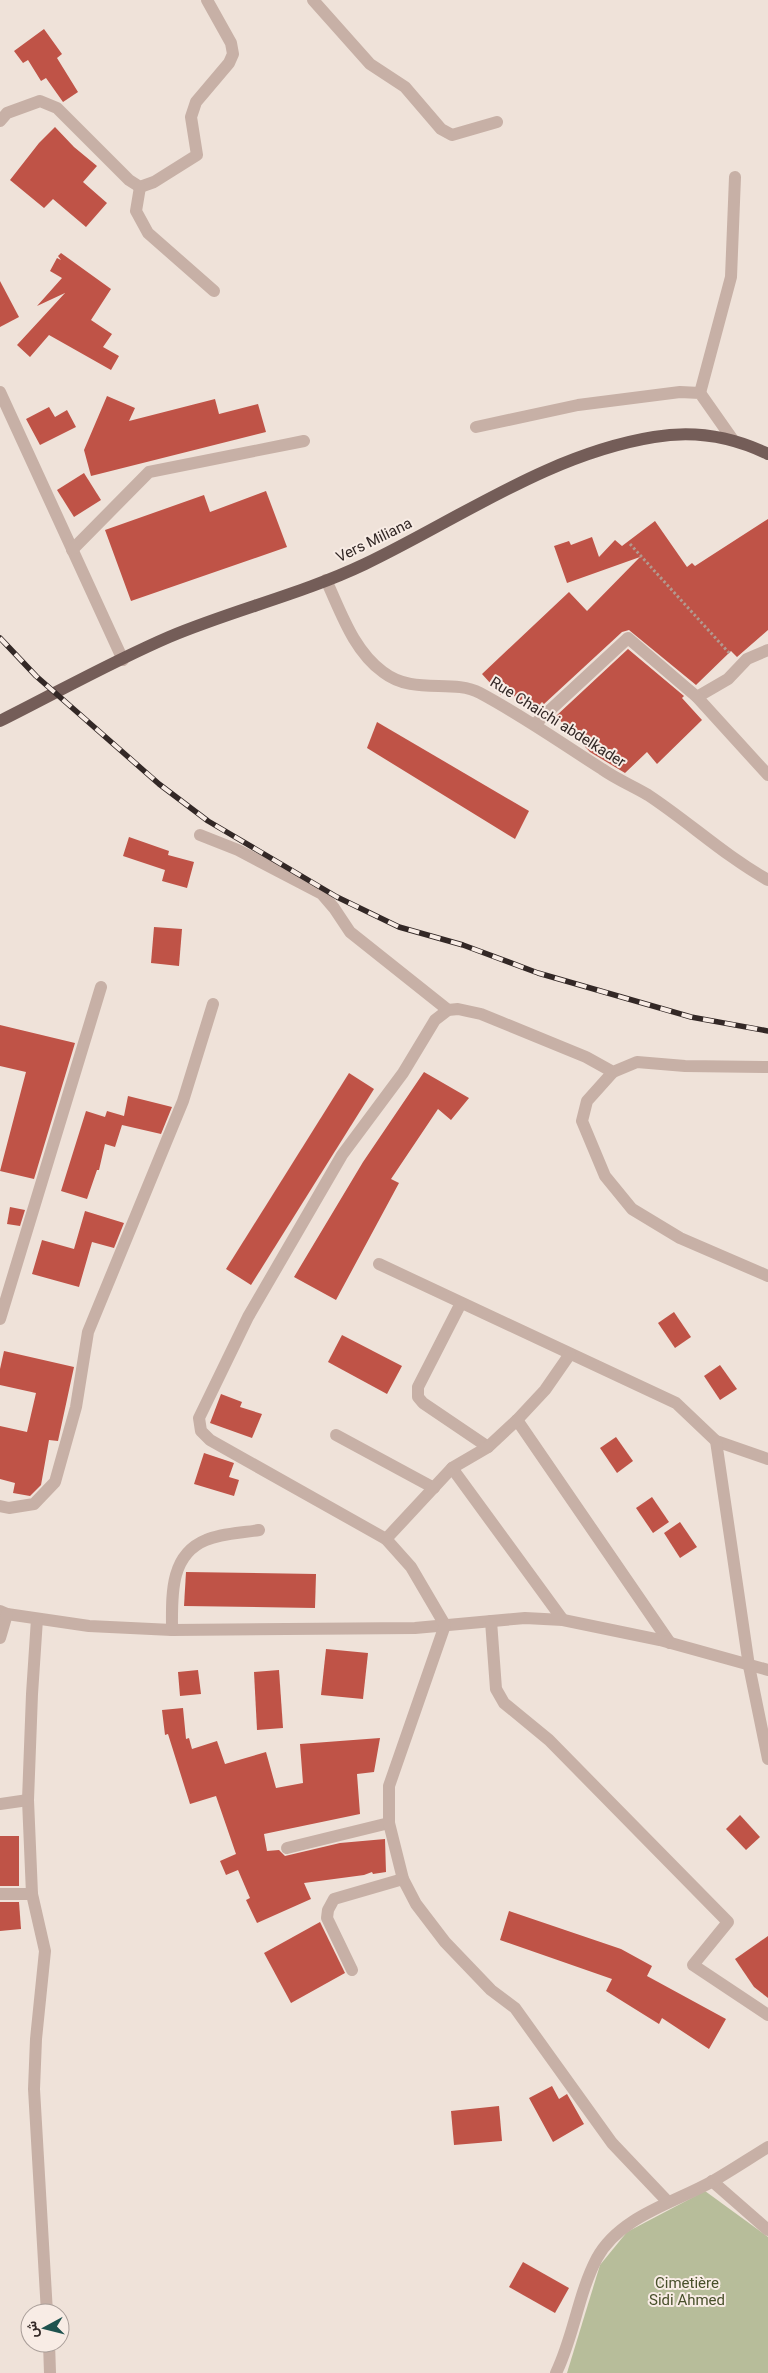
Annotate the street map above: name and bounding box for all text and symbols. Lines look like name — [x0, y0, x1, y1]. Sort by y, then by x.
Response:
street label: Vers Miliana — [333, 514, 415, 566]
street label: Rue Chaichi abdelkader — [487, 673, 629, 771]
park label: Cimetière Sidi Ahmed — [649, 2274, 725, 2309]
north arrow — [20, 2303, 70, 2353]
text: ش — [23, 2320, 42, 2339]

